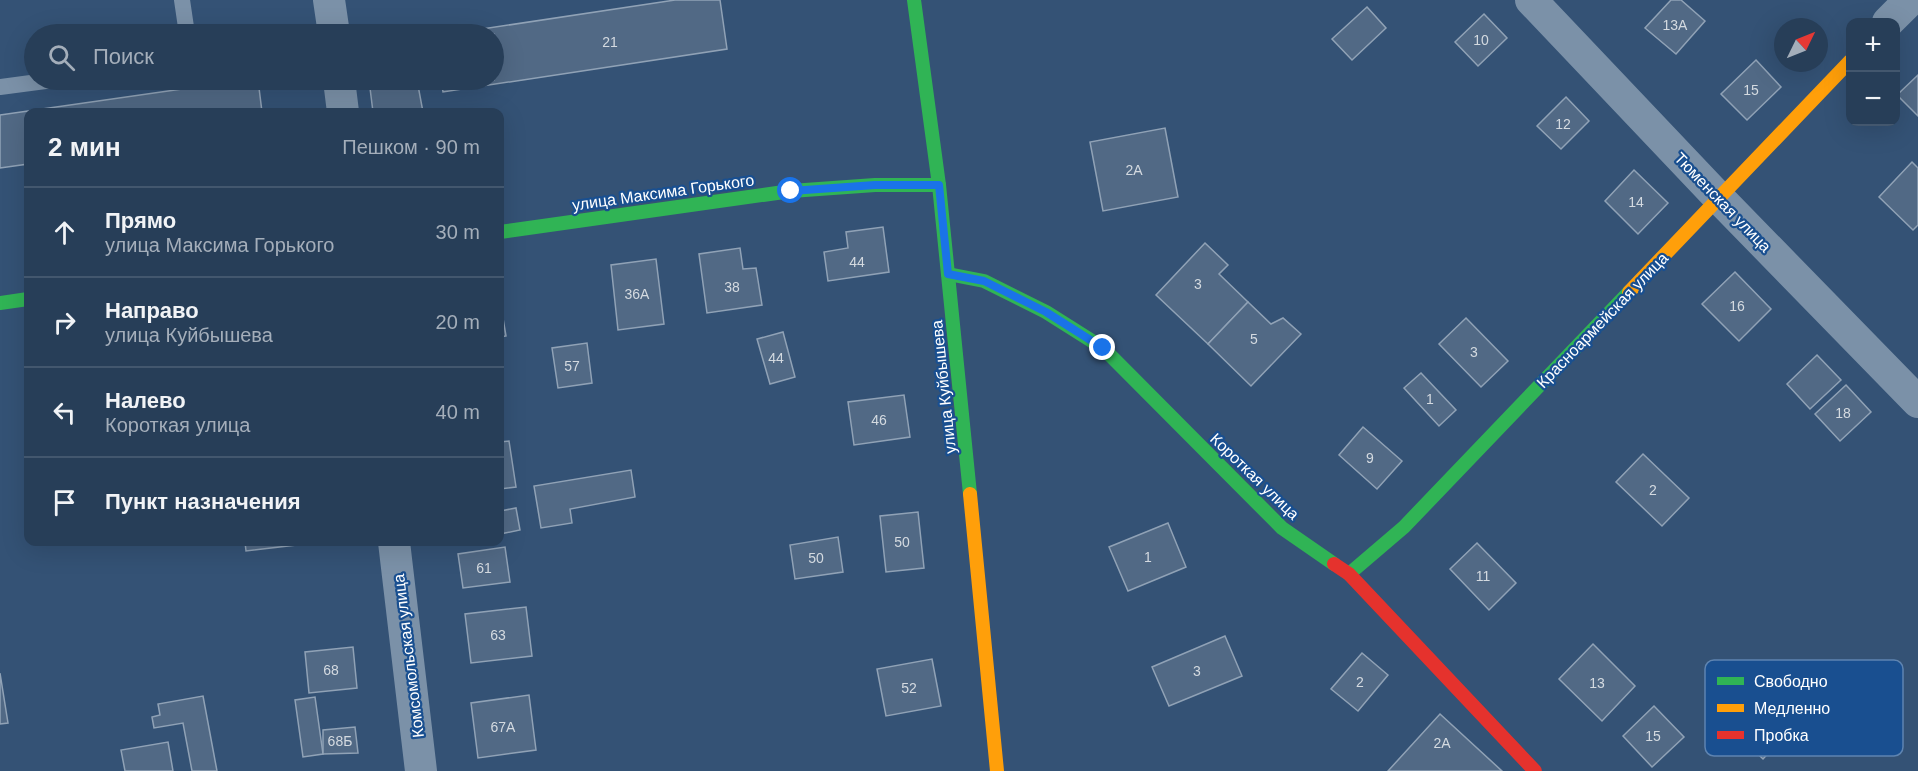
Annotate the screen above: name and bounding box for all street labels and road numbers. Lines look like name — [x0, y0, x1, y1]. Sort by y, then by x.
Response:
street label: Тюменская улица — [1671, 149, 1774, 255]
street label: улица Максима Горького — [571, 171, 755, 214]
street label: Красноармейская улица — [1533, 249, 1671, 391]
street label: улица Куйбышева — [928, 319, 959, 455]
street label: Короткая улица — [1207, 430, 1302, 523]
street label: Комсомольская улица — [390, 573, 427, 739]

